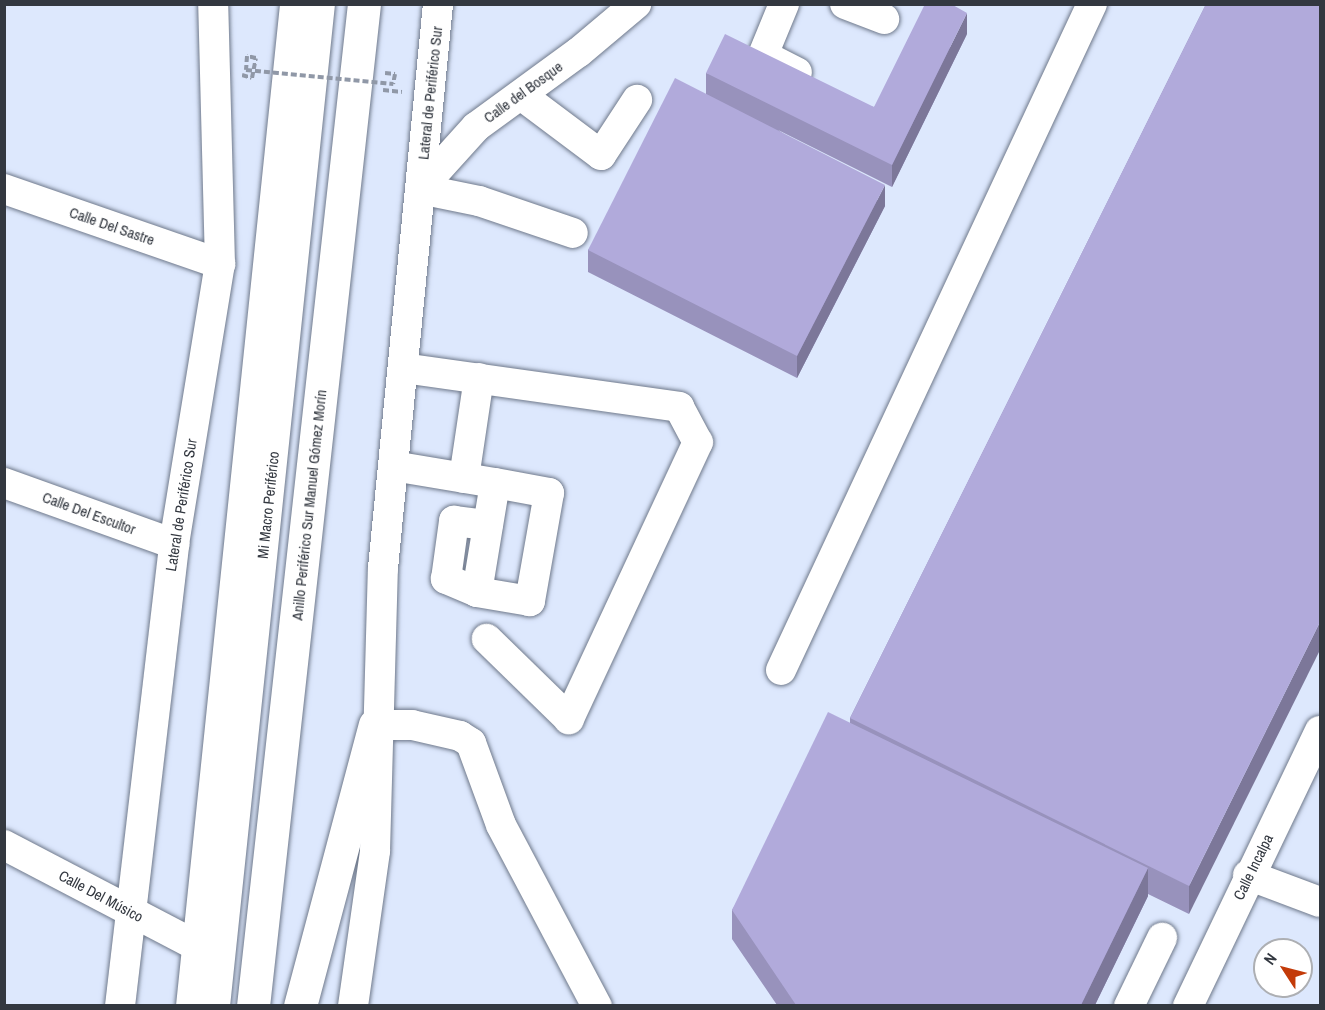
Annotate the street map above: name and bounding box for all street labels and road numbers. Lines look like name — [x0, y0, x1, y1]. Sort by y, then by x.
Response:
street label: Lateral de Periférico Sur — [414, 25, 446, 161]
street label: Calle del Bosque — [480, 57, 566, 127]
street label: Calle Del Sastre — [67, 203, 157, 249]
street label: Anillo Periférico Sur Manuel Gómez Morín — [288, 389, 330, 621]
street label: Lateral de Periférico Sur — [162, 437, 200, 573]
street label: Mi Macro Periférico — [253, 450, 283, 560]
street label: Calle Del Escultor — [40, 488, 138, 538]
street label: Calle Incalpa — [1229, 831, 1277, 903]
street label: Calle Del Músico — [56, 866, 146, 926]

